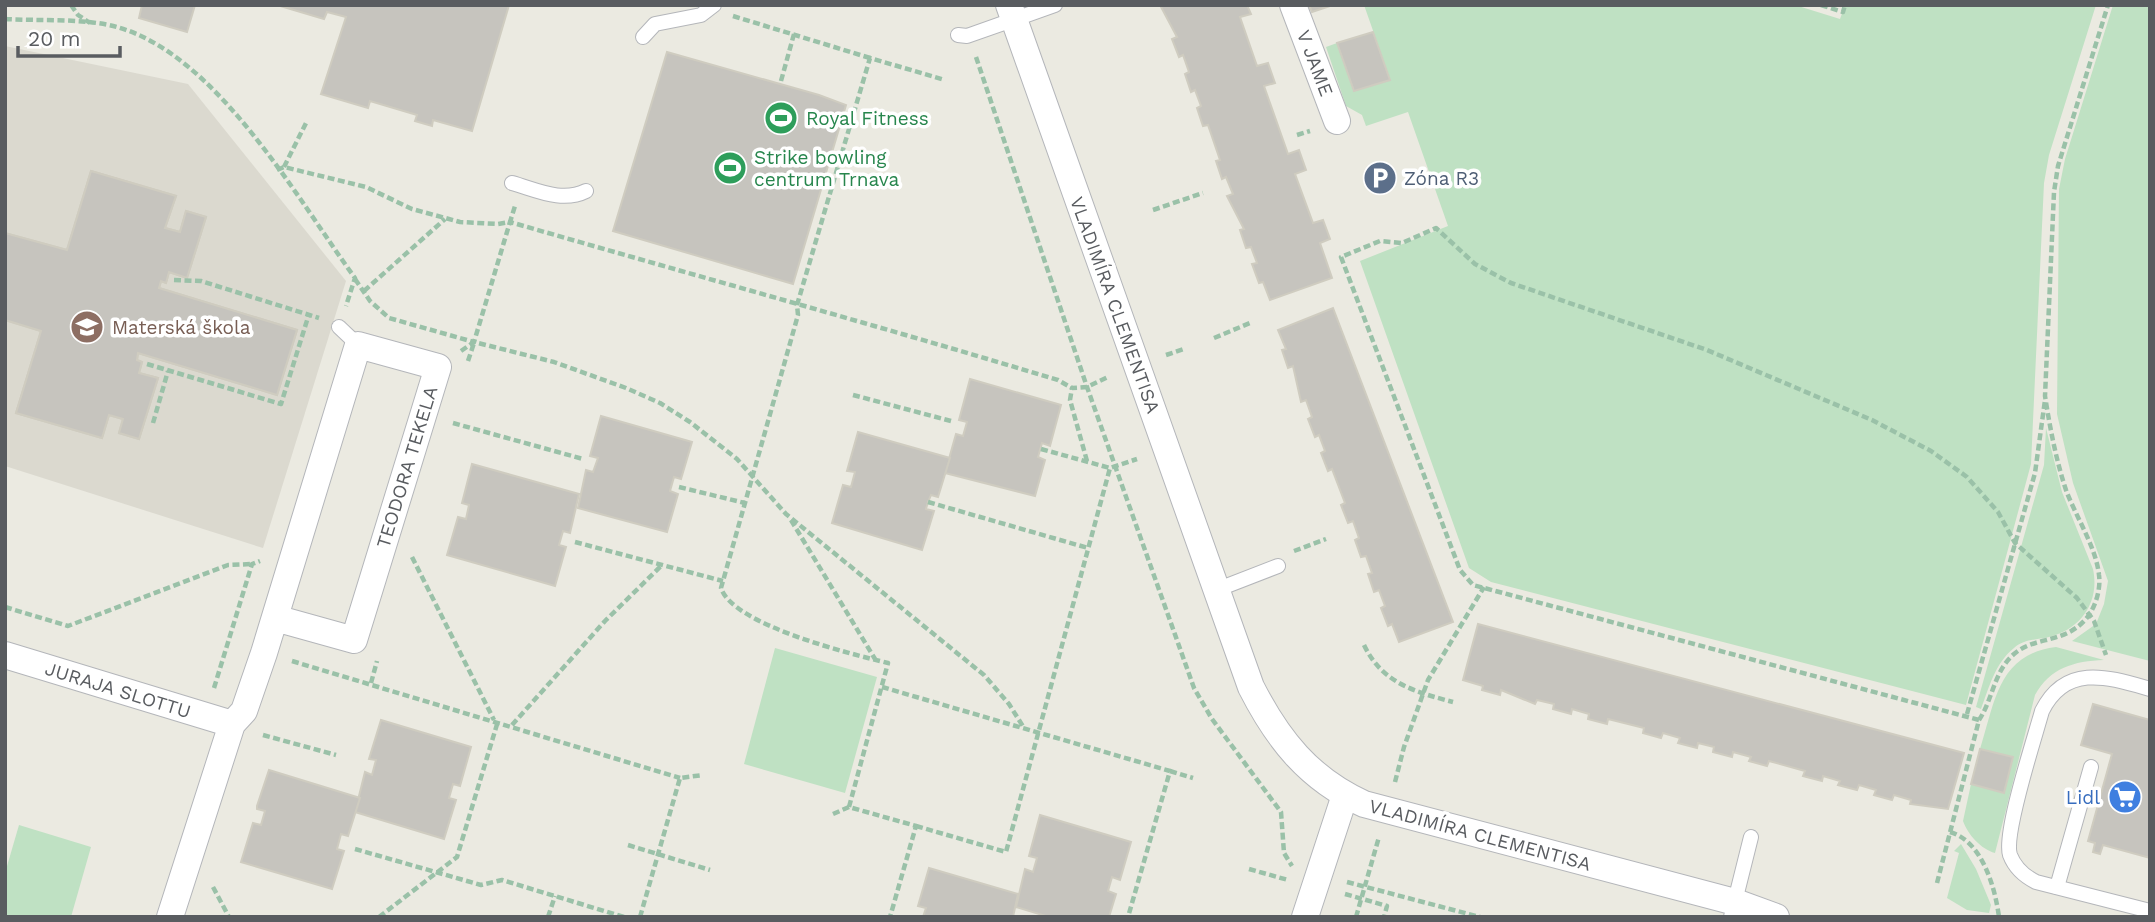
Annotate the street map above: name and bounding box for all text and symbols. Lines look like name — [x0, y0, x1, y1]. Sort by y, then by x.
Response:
scale bar — [18, 14, 119, 58]
text: 20 m — [28, 26, 80, 51]
street label: V JAME — [1292, 27, 1338, 99]
sports icon: Royal Fitness — [762, 99, 800, 137]
place label: Royal Fitness — [806, 107, 929, 130]
place label: Strike bowling centrum Trnava — [754, 146, 899, 191]
sports icon: Strike bowling centrum Trnava — [711, 149, 749, 187]
parking icon: Zóna R3 — [1361, 159, 1399, 197]
place label: Zóna R3 — [1404, 167, 1479, 190]
street label: VLADIMÍRA CLEMENTISA — [1065, 194, 1165, 417]
school or university icon: Materská škola — [68, 308, 106, 346]
place label: Materská škola — [112, 316, 251, 339]
street label: TEODORA TEKELA — [371, 383, 443, 551]
street label: JURAJA SLOTTU — [42, 657, 194, 723]
supermarket icon: Lidl — [2106, 778, 2144, 816]
place label: Lidl — [2066, 786, 2100, 809]
street label: VLADIMÍRA CLEMENTISA — [1367, 794, 1594, 876]

